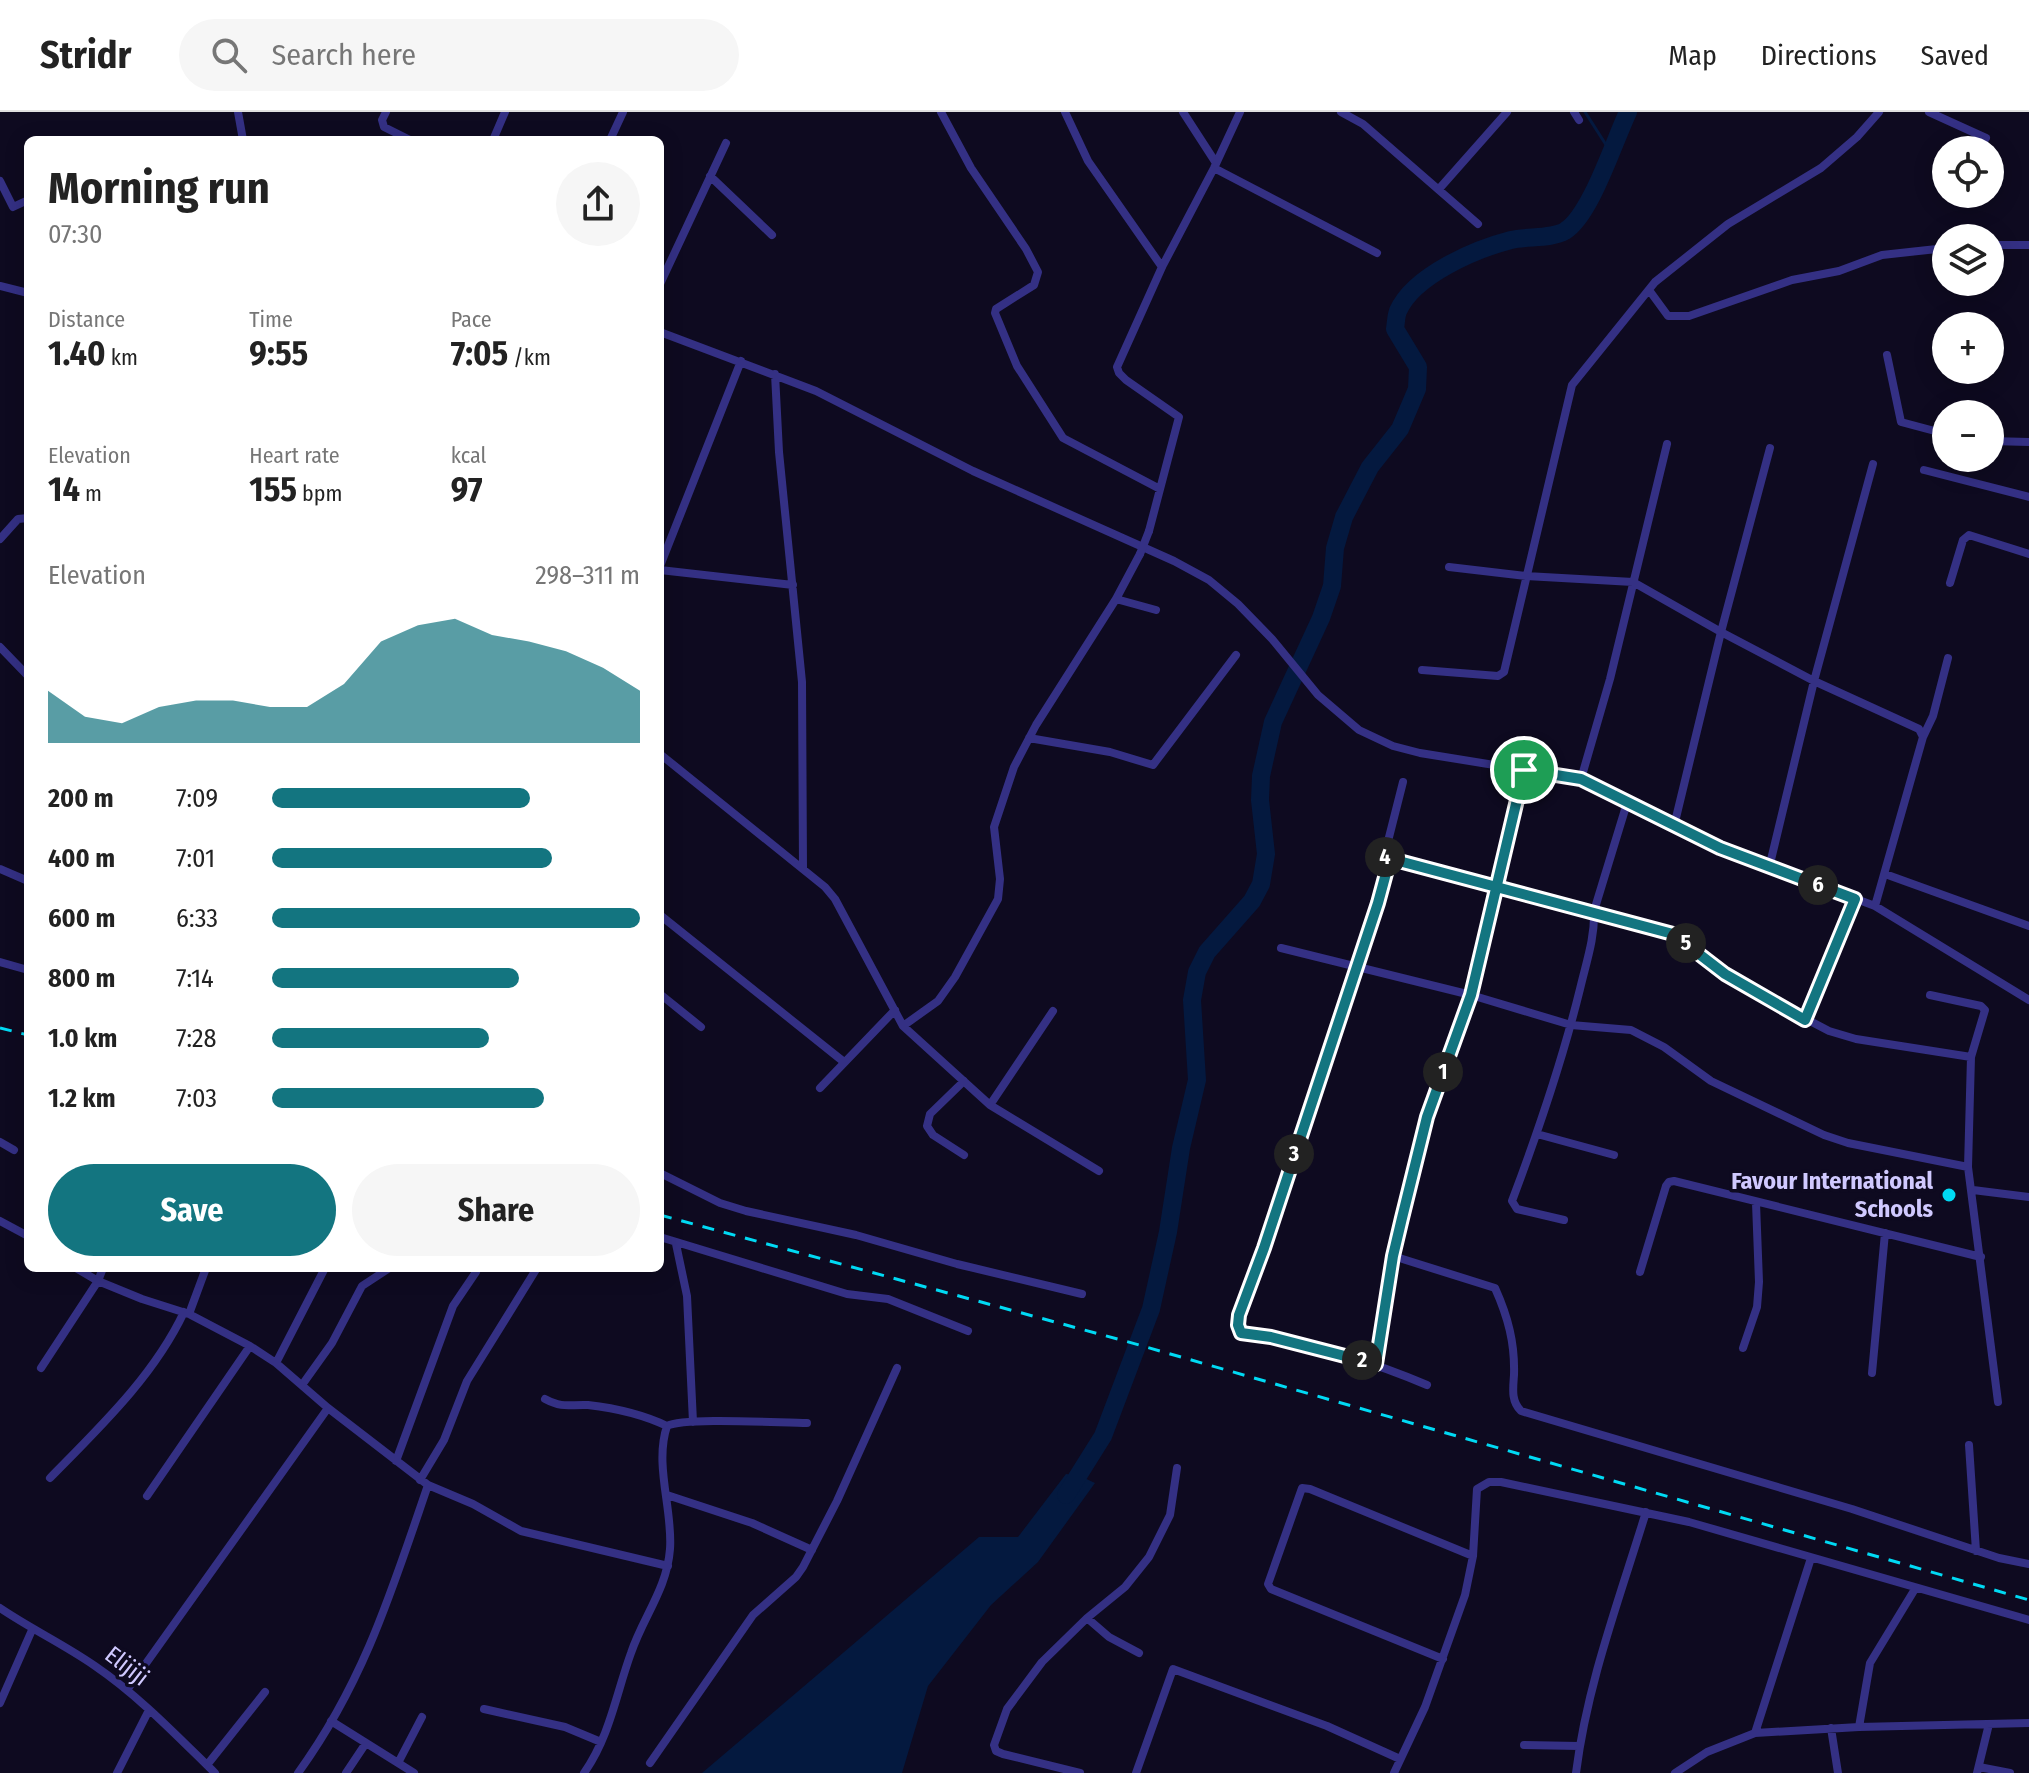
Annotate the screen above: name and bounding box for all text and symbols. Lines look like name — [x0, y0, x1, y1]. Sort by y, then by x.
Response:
search box — [179, 19, 739, 91]
text: Stridr — [40, 32, 131, 78]
icon: search — [207, 33, 251, 77]
text: Search here — [271, 37, 416, 73]
text: Map — [1668, 39, 1717, 72]
text: Directions — [1761, 39, 1877, 72]
text: Saved — [1921, 39, 1989, 72]
map controls — [1932, 136, 2004, 472]
button: locate — [1932, 136, 2004, 208]
text: Morning run — [48, 162, 270, 215]
button: share — [556, 162, 640, 246]
text: 07:30 — [48, 219, 103, 250]
button: layers — [1932, 224, 2004, 296]
text: Distance — [48, 306, 125, 333]
text: Time — [249, 306, 293, 333]
text: Pace — [451, 306, 492, 333]
button: + — [1932, 312, 2004, 384]
text: 1.40 — [48, 333, 105, 374]
text: 9:55 — [249, 333, 308, 374]
text: 7:05 — [451, 333, 508, 374]
text: km — [105, 344, 138, 371]
text: /km — [508, 344, 551, 371]
button: − — [1932, 400, 2004, 472]
text: Elevation — [48, 442, 131, 469]
text: Heart rate — [249, 442, 340, 469]
text: kcal — [451, 442, 486, 469]
text: 14 — [48, 469, 80, 510]
text: 155 — [249, 469, 297, 510]
text: 97 — [451, 469, 482, 510]
text: m — [80, 480, 102, 507]
text: bpm — [297, 480, 342, 507]
text: Elevation — [48, 560, 146, 591]
text: 298–311 m — [535, 560, 640, 591]
pin — [1490, 736, 1558, 804]
icon: arrive — [1502, 748, 1546, 792]
text: 200 m — [48, 783, 114, 814]
text: 7:09 — [176, 783, 218, 814]
pin: 4 — [1365, 837, 1405, 877]
text: 400 m — [48, 843, 115, 874]
text: 7:01 — [176, 843, 215, 874]
text: 4 — [1379, 843, 1391, 870]
pin: 6 — [1798, 865, 1838, 905]
text: 6 — [1812, 871, 1824, 898]
text: 600 m — [48, 903, 115, 934]
text: 6:33 — [176, 903, 218, 934]
pin: 5 — [1666, 923, 1706, 963]
text: 5 — [1681, 929, 1691, 956]
text: 800 m — [48, 963, 115, 994]
text: 7:14 — [176, 963, 214, 994]
text: 1.0 km — [48, 1023, 117, 1054]
text: 7:28 — [176, 1023, 217, 1054]
pin: 1 — [1423, 1052, 1463, 1092]
text: 1 — [1438, 1058, 1448, 1085]
text: 1.2 km — [48, 1083, 115, 1114]
text: 7:03 — [176, 1083, 217, 1114]
pin: 3 — [1274, 1134, 1314, 1174]
text: 3 — [1289, 1140, 1299, 1167]
button: Save — [48, 1164, 336, 1256]
button: Share — [352, 1164, 640, 1256]
place label: Favour International Schools — [1731, 1167, 1933, 1223]
marker: Favour International Schools — [1940, 1186, 1958, 1204]
pin: 2 — [1342, 1340, 1382, 1380]
text: 2 — [1357, 1346, 1367, 1373]
street label: Elijiji — [100, 1640, 154, 1692]

